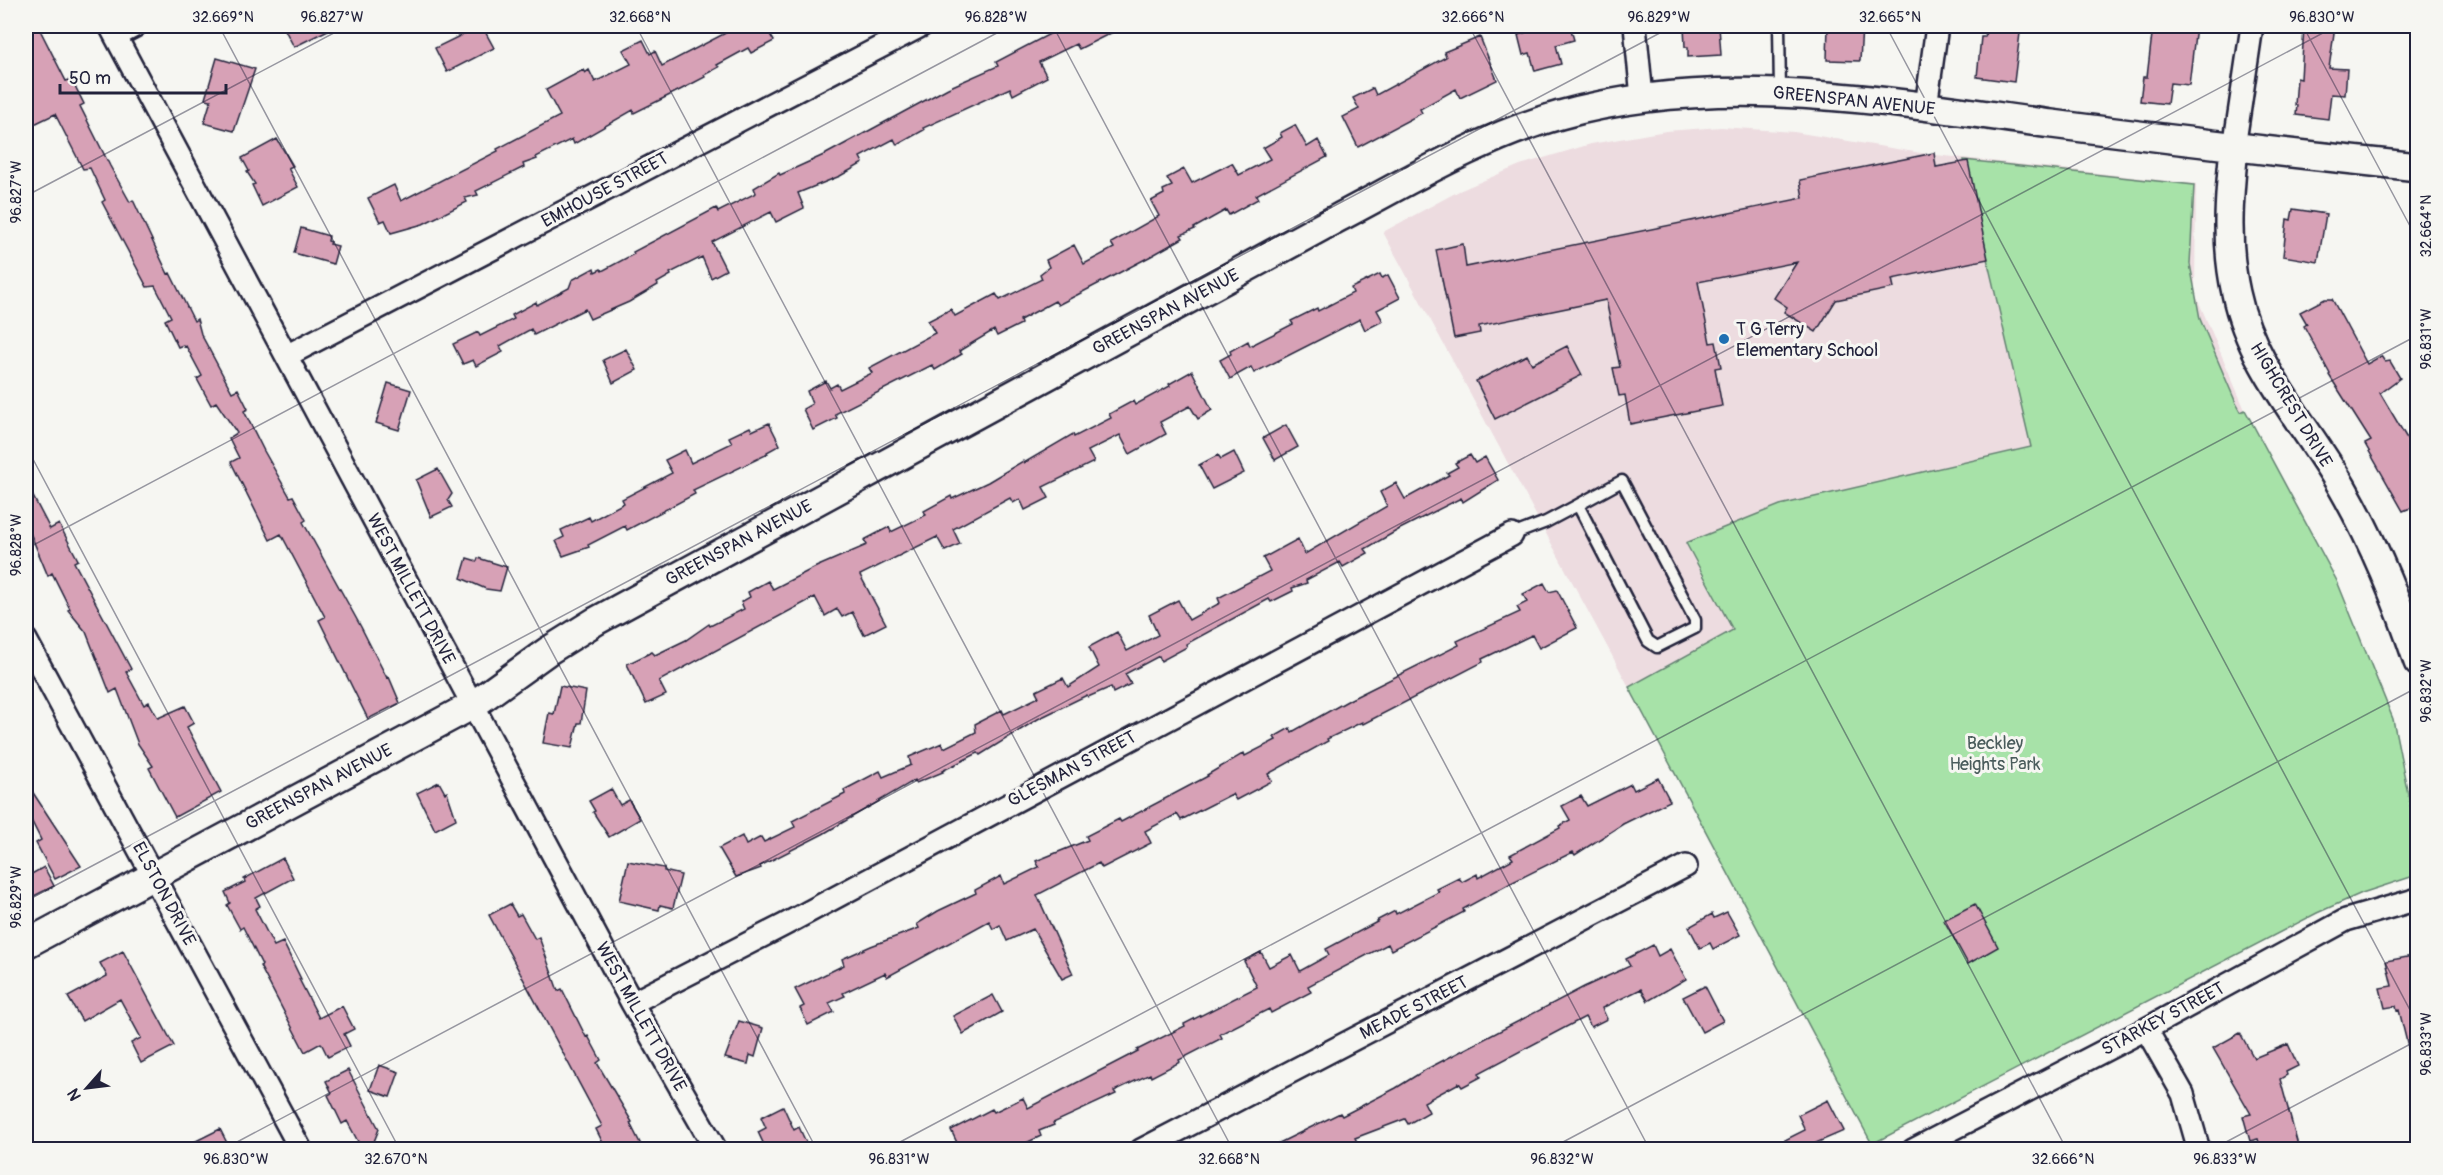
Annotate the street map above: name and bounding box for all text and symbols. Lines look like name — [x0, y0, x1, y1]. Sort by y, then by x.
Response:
text: 32.669°N — [192, 8, 254, 27]
text: 96.827°W — [300, 8, 364, 27]
text: 32.668°N — [609, 8, 671, 27]
text: 96.828°W — [965, 8, 1027, 27]
text: 32.666°N — [1442, 8, 1504, 27]
text: 96.829°W — [1628, 8, 1691, 27]
text: 32.665°N — [1859, 8, 1921, 27]
text: 96.830°W — [2289, 8, 2355, 27]
scale bar — [60, 57, 226, 95]
text: 50 m — [69, 67, 111, 90]
street label: GREENSPAN AVENUE — [1772, 81, 1936, 121]
street label: EMHOUSE STREET — [538, 147, 672, 233]
text: 96.827°W — [7, 160, 26, 224]
text: 32.664°N — [2417, 195, 2436, 257]
street label: GREENSPAN AVENUE — [1089, 264, 1243, 360]
text: 96.831°W — [2417, 308, 2436, 369]
place label: T G Terry Elementary School — [1736, 318, 1878, 362]
marker: T G Terry Elementary School — [1717, 332, 1731, 346]
street label: HIGHCREST DRIVE — [2245, 338, 2337, 472]
street label: GREENSPAN AVENUE — [662, 495, 816, 591]
street label: WEST MILLETT DRIVE — [361, 510, 461, 668]
text: 96.828°W — [7, 514, 26, 576]
text: 96.832°W — [2417, 659, 2436, 723]
street label: GLESMAN STREET — [1004, 725, 1140, 813]
park label: Beckley Heights Park — [1949, 732, 2041, 776]
street label: GREENSPAN AVENUE — [242, 739, 396, 835]
street label: ELSTON DRIVE — [127, 838, 201, 950]
text: 96.829°W — [7, 865, 26, 928]
street label: WEST MILLETT DRIVE — [590, 938, 692, 1096]
street label: MEADE STREET — [1356, 971, 1472, 1045]
street label: STARKEY STREET — [2097, 977, 2229, 1061]
text: 96.833°W — [2417, 1012, 2436, 1076]
north arrow — [57, 1058, 117, 1118]
text: N — [63, 1085, 86, 1104]
text: 96.830°W — [203, 1150, 269, 1169]
text: 32.670°N — [364, 1150, 428, 1169]
text: 96.831°W — [869, 1150, 930, 1169]
text: 32.668°N — [1198, 1150, 1260, 1169]
text: 96.832°W — [1530, 1150, 1594, 1169]
text: 32.666°N — [2032, 1150, 2094, 1169]
text: 96.833°W — [2193, 1150, 2257, 1169]

